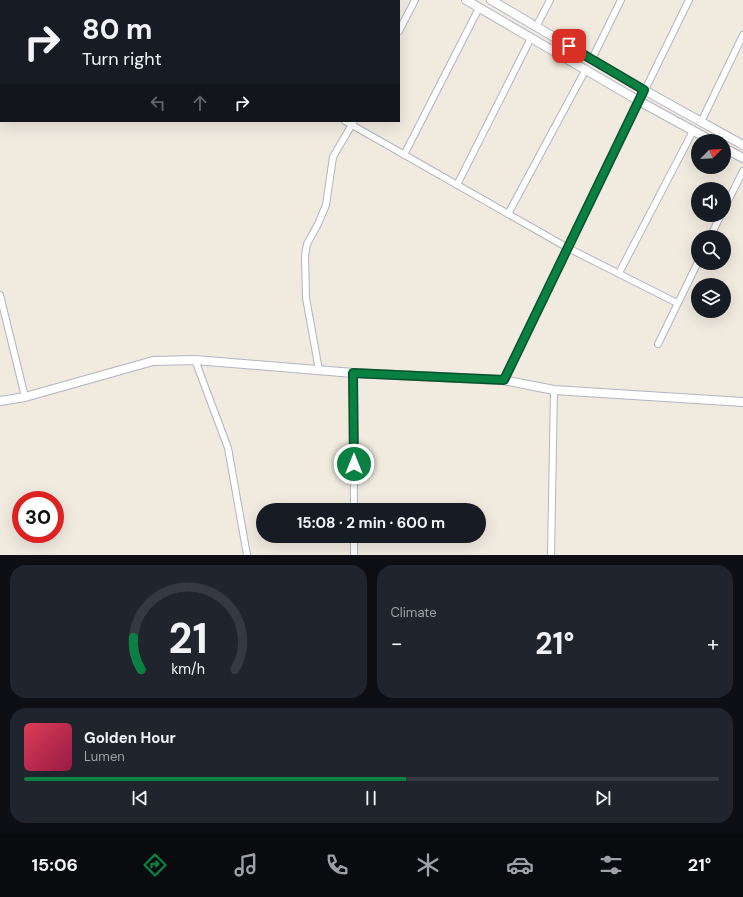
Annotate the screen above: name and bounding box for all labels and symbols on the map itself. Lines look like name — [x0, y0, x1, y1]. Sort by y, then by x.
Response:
pin — [552, 29, 586, 63]
north arrow — [691, 134, 731, 174]
position arrow — [333, 443, 375, 485]
speed limit sign: 30 — [12, 491, 64, 543]

